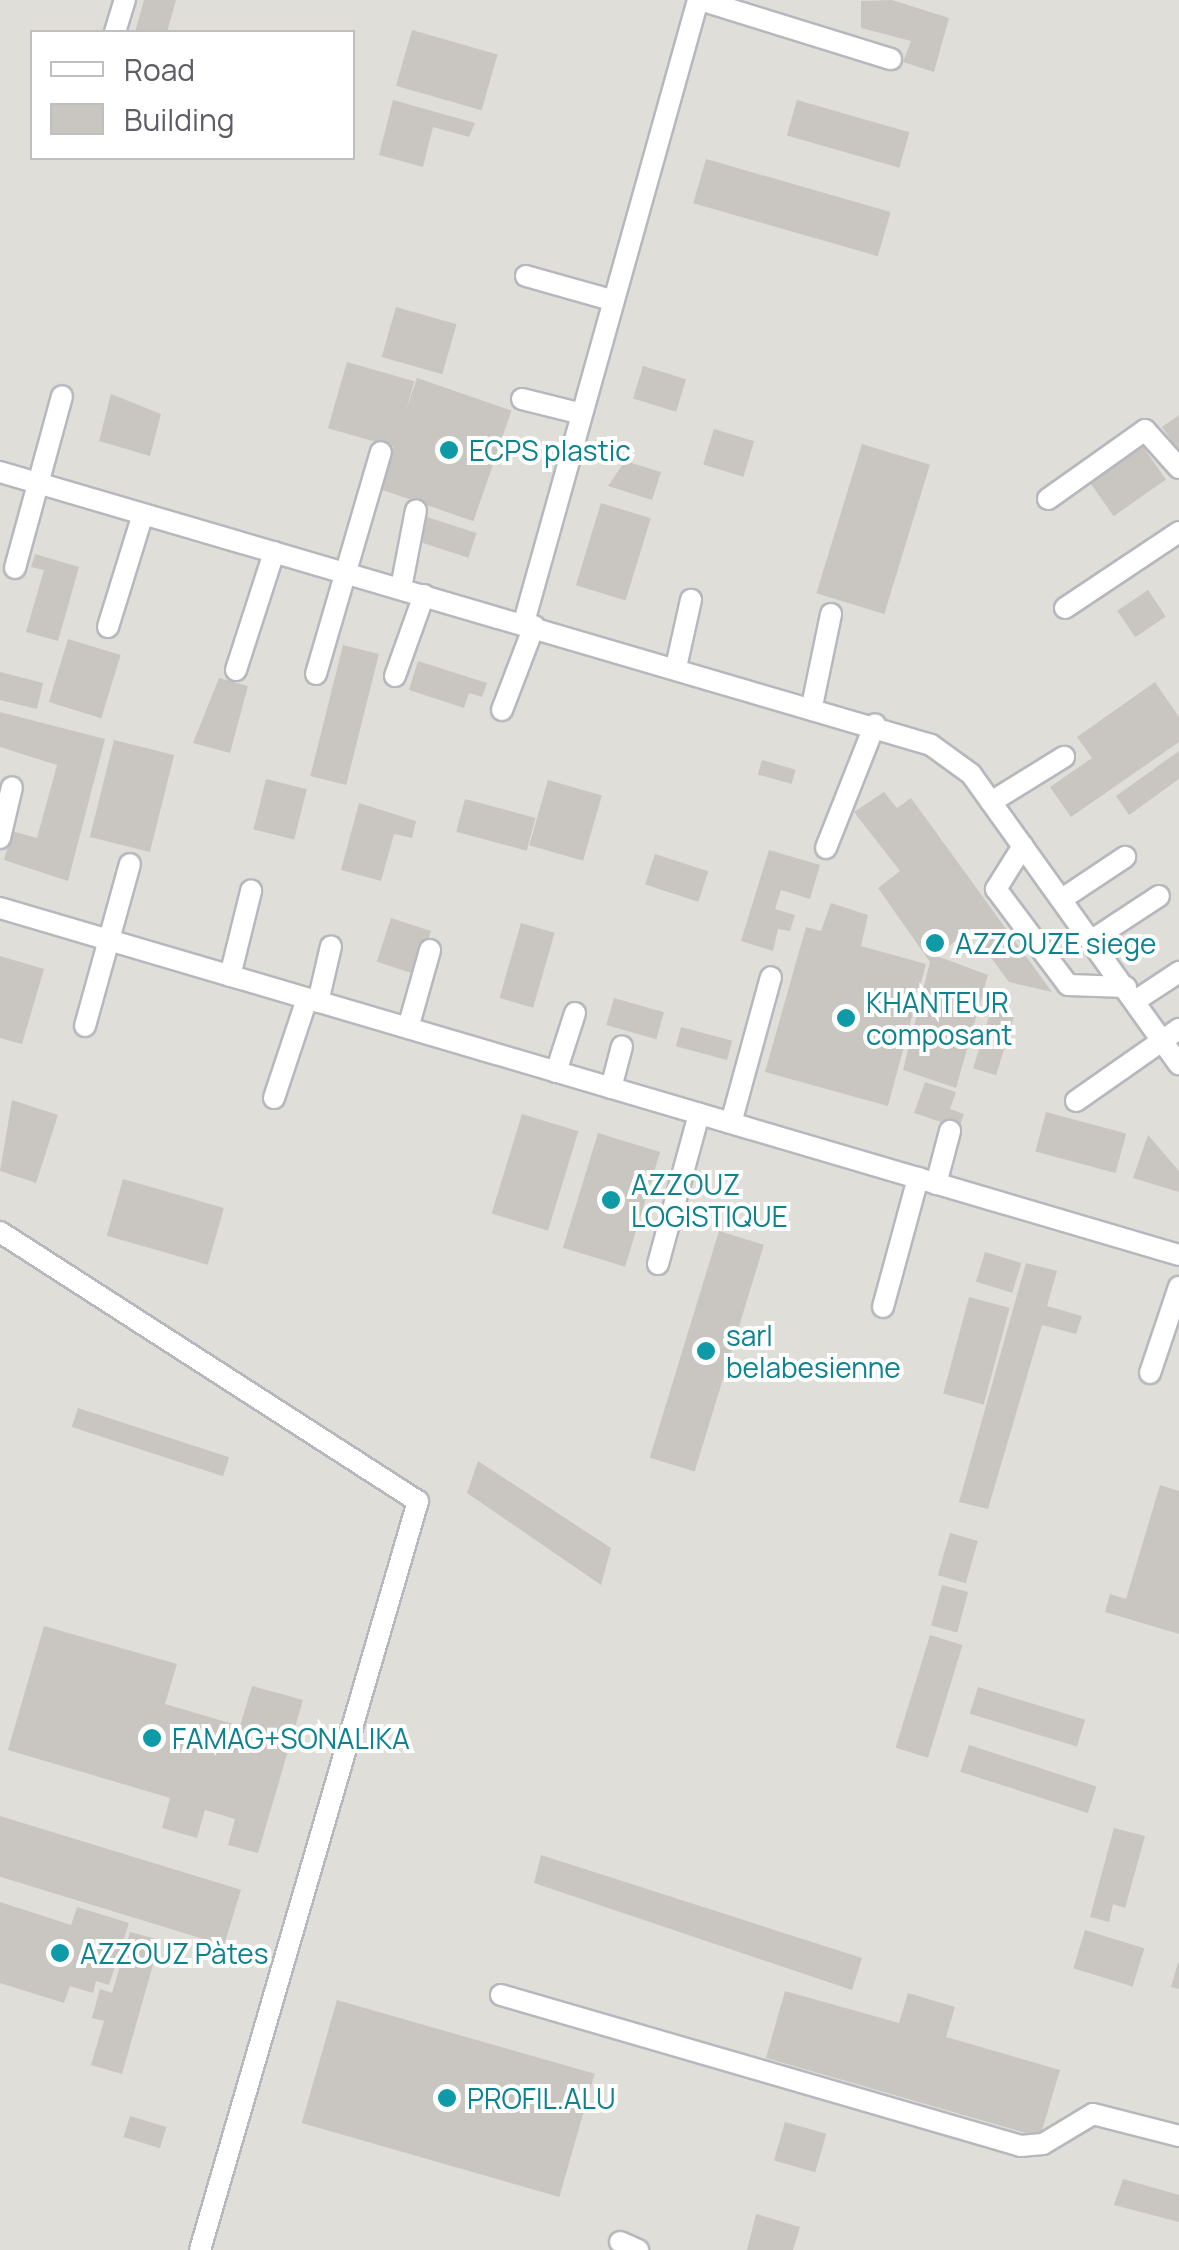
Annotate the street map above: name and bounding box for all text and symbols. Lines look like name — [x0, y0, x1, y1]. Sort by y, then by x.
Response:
legend — [30, 30, 355, 160]
text: Road — [124, 49, 195, 90]
text: Building — [124, 99, 235, 140]
place label: ECPS plastic — [469, 433, 631, 467]
marker: ECPS plastic — [438, 439, 460, 461]
place label: AZZOUZE siege — [955, 926, 1156, 960]
marker: AZZOUZE siege — [924, 932, 946, 954]
place label: KHANTEUR composant — [866, 985, 1012, 1051]
marker: KHANTEUR composant — [835, 1007, 857, 1029]
place label: AZZOUZ LOGISTIQUE — [631, 1167, 788, 1233]
marker: AZZOUZ LOGISTIQUE — [600, 1189, 622, 1211]
place label: sarl belabesienne — [726, 1318, 901, 1384]
marker: sarl belabesienne — [695, 1340, 717, 1362]
place label: FAMAG+SONALIKA — [172, 1721, 410, 1755]
marker: FAMAG+SONALIKA — [141, 1727, 163, 1749]
place label: AZZOUZ Pàtes — [80, 1936, 268, 1970]
marker: AZZOUZ Pàtes — [49, 1942, 71, 1964]
place label: PROFIL.ALU — [467, 2081, 616, 2115]
marker: PROFIL.ALU — [436, 2087, 458, 2109]

